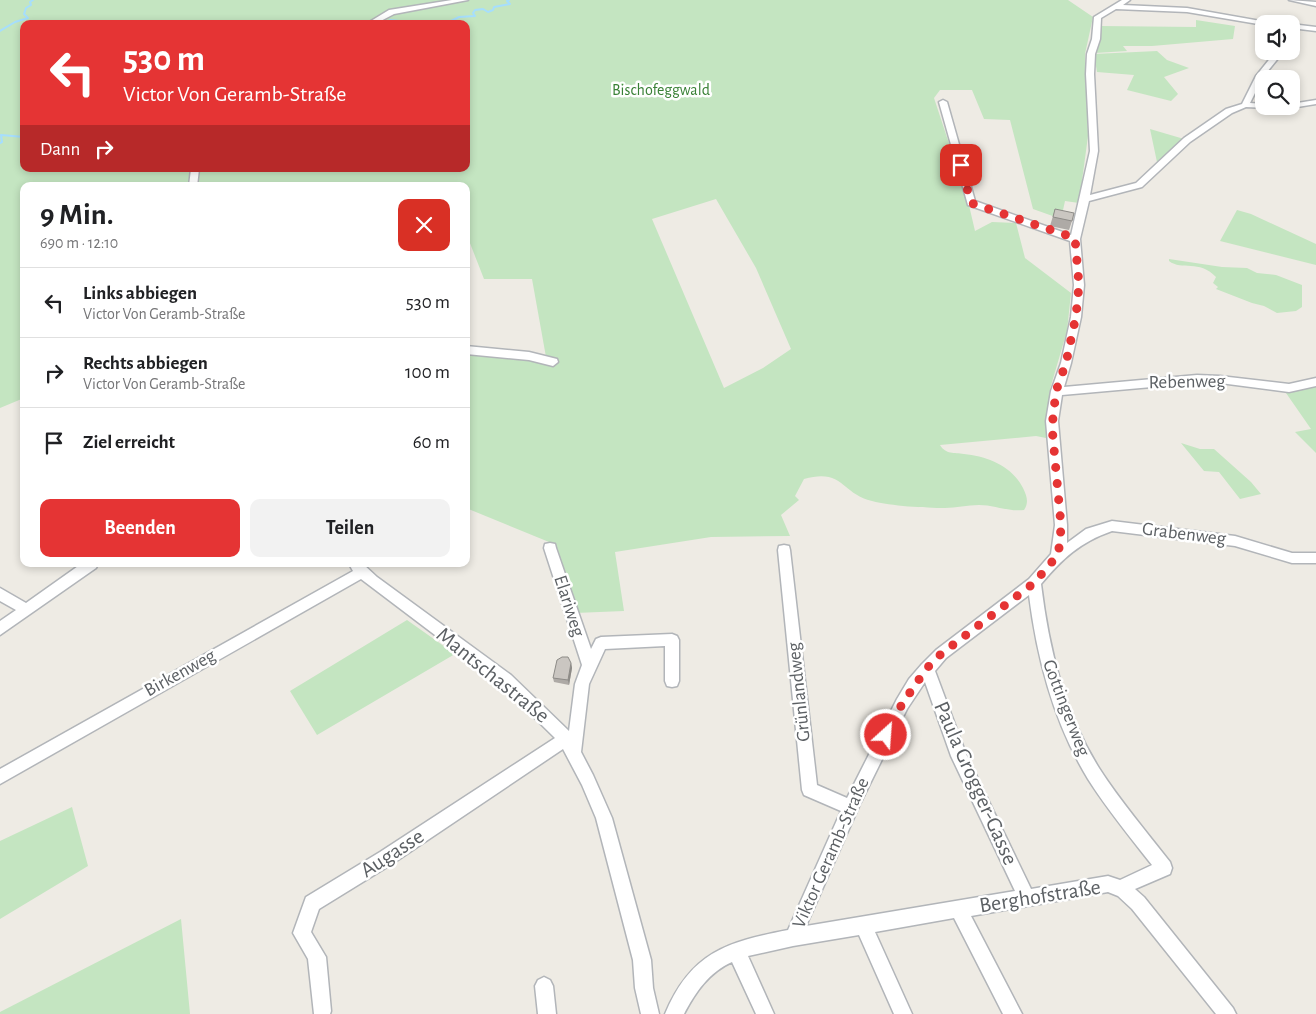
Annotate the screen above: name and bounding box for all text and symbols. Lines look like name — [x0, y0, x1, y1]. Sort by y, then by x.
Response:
map controls — [1255, 15, 1300, 115]
button: sound — [1255, 15, 1300, 60]
icon: left — [40, 40, 105, 105]
text: 530 m — [123, 42, 205, 77]
button: search — [1255, 70, 1300, 115]
park label: Bischofeggwald — [612, 82, 710, 98]
text: Victor Von Geramb-Straße — [123, 83, 346, 105]
icon: right — [90, 135, 118, 163]
text: Dann — [40, 140, 80, 159]
pin — [940, 144, 982, 186]
icon: arrive — [947, 151, 975, 179]
button: close — [398, 199, 450, 251]
text: 9 Min. — [40, 200, 114, 230]
text: 690 m · 12:10 — [40, 235, 118, 251]
text: Links abbiegen — [83, 284, 197, 303]
icon: left — [40, 289, 68, 317]
text: 530 m — [406, 293, 450, 312]
text: Victor Von Geramb-Straße — [83, 306, 245, 322]
text: Rechts abbiegen — [83, 354, 208, 373]
icon: right — [40, 359, 68, 387]
text: 100 m — [405, 363, 450, 382]
street label: Rebenweg — [1148, 372, 1226, 392]
text: Victor Von Geramb-Straße — [83, 376, 245, 392]
icon: arrive — [40, 429, 68, 457]
text: Ziel erreicht — [83, 433, 175, 452]
text: 60 m — [413, 433, 450, 452]
button: Beenden — [40, 499, 240, 557]
button: Teilen — [250, 499, 450, 557]
street label: Grabenweg — [1141, 519, 1228, 549]
street label: Elariweg — [550, 573, 588, 640]
street label: Mantschastraße — [432, 623, 554, 727]
street label: Grünlandweg — [784, 641, 814, 743]
street label: Birkenweg — [141, 645, 219, 700]
street label: Gottingerweg — [1039, 657, 1093, 760]
street label: Paula Grogger-Gasse — [930, 698, 1022, 868]
position arrow — [859, 708, 911, 760]
street label: Viktor Geramb-Straße — [789, 775, 873, 931]
street label: Augasse — [356, 825, 428, 881]
street label: Berghofstraße — [978, 876, 1102, 916]

